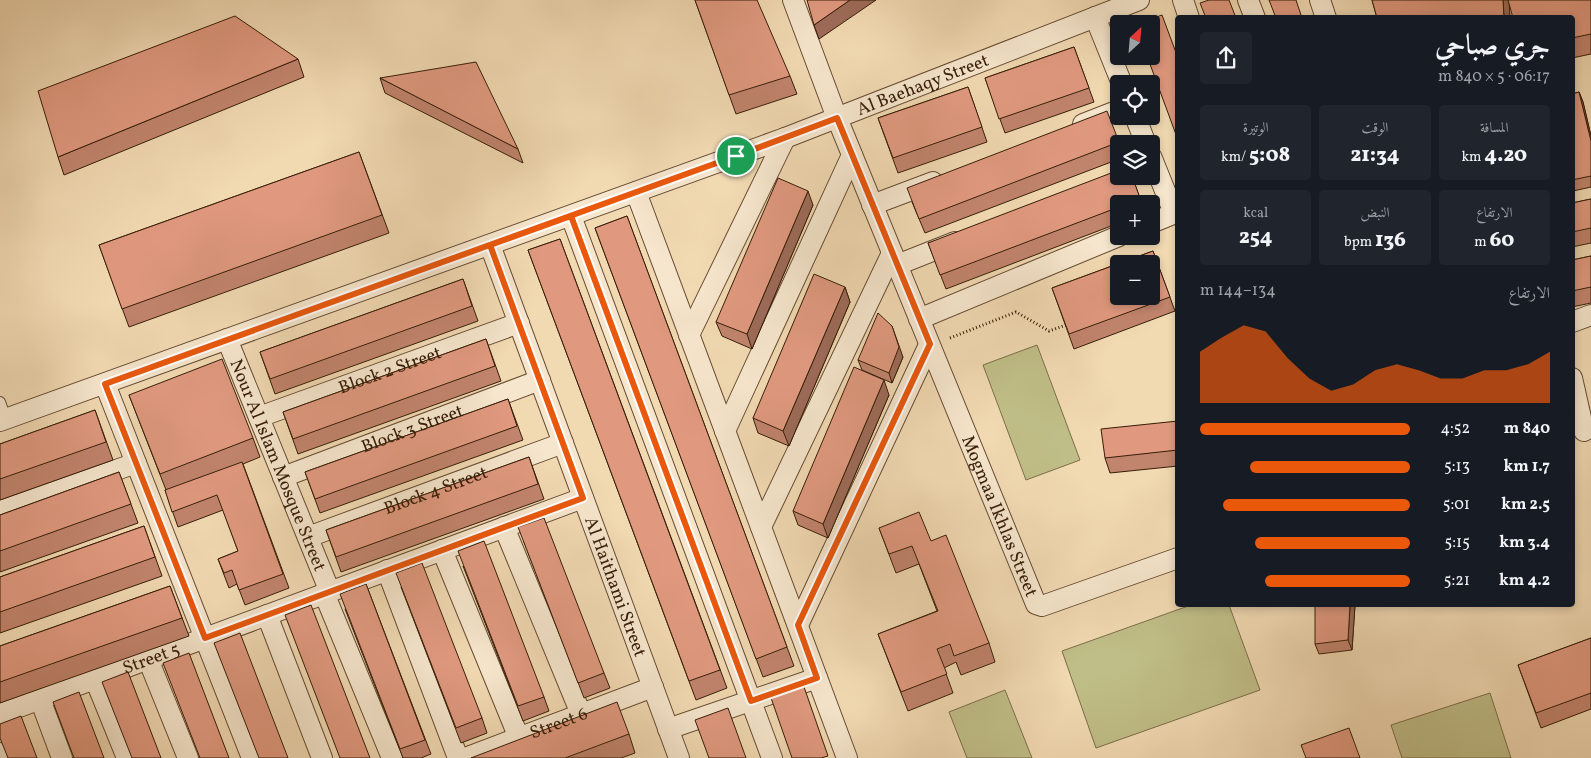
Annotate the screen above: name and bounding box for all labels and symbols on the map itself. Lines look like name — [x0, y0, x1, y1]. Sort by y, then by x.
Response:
north arrow — [1110, 15, 1160, 65]
street label: Al Baehaqy Street — [853, 49, 993, 123]
pin — [715, 135, 757, 177]
street label: Block 2 Street — [335, 341, 445, 401]
street label: Nour Al Islam Mosque Street — [223, 356, 331, 575]
street label: Block 3 Street — [358, 399, 467, 460]
street label: Mogmaa Ikhlas Street — [954, 432, 1043, 601]
street label: Block 4 Street — [381, 461, 491, 522]
street label: Al Haithami Street — [577, 513, 652, 661]
street label: Street 5 — [119, 637, 184, 682]
street label: Street 6 — [527, 702, 592, 746]

